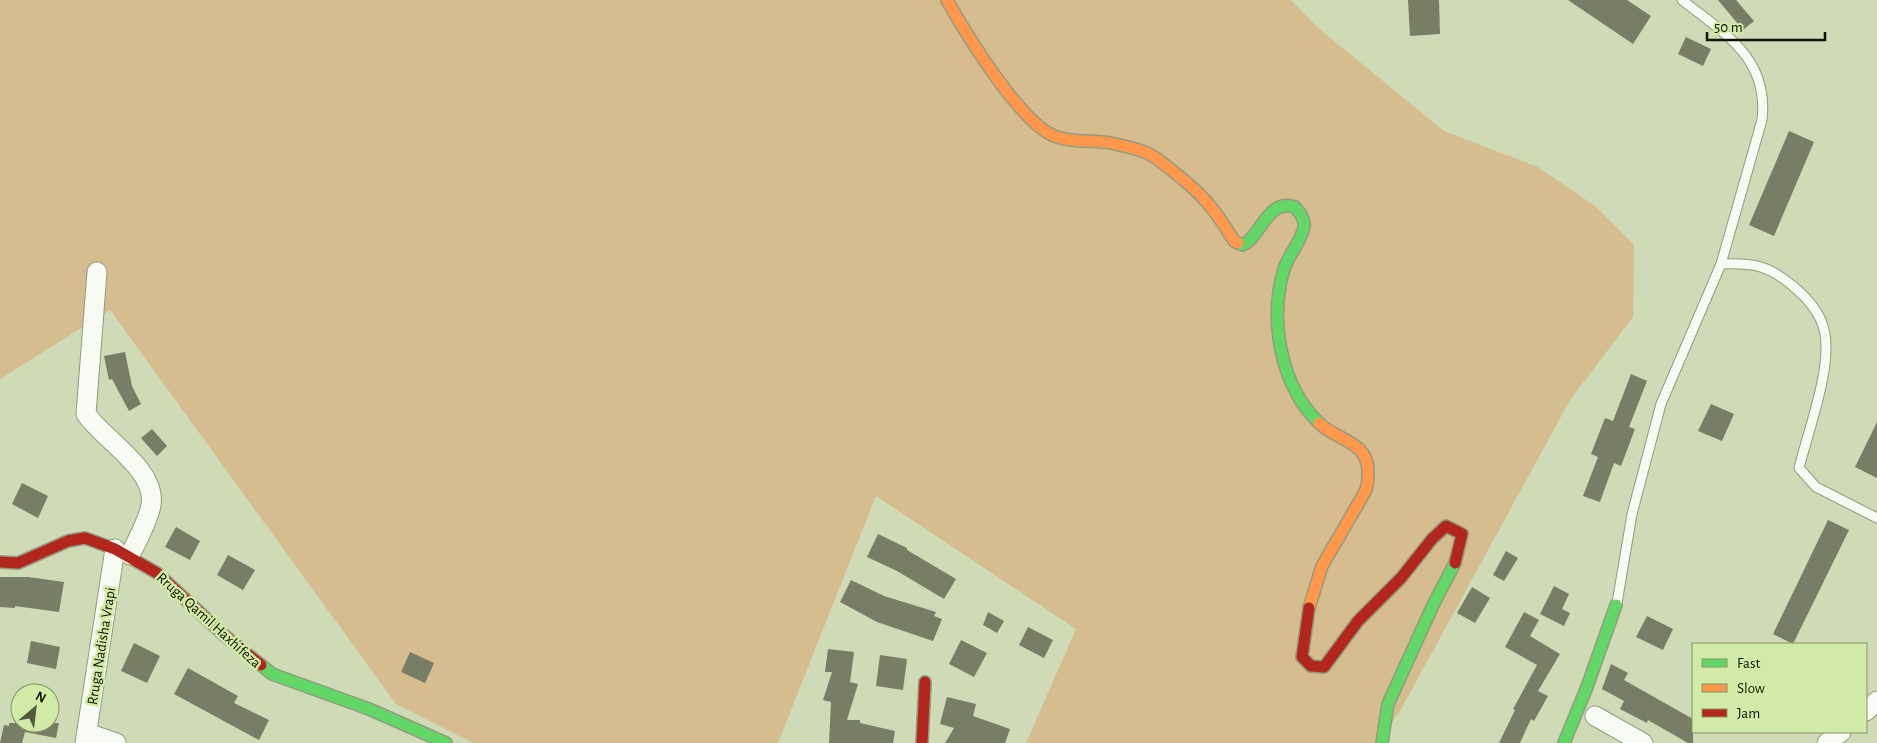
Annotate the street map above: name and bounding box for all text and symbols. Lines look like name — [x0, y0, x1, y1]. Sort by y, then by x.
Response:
scale bar — [1707, 10, 1824, 42]
text: 50 m — [1714, 20, 1743, 35]
street label: Rruga Qamil Haxhifeza — [154, 570, 264, 671]
street label: Rruga Nadisha Vrapi — [85, 586, 118, 706]
legend — [1692, 643, 1867, 733]
text: Fast — [1737, 656, 1761, 671]
text: Slow — [1737, 681, 1765, 696]
north arrow — [10, 683, 60, 733]
text: N — [33, 689, 48, 706]
text: Jam — [1737, 706, 1760, 721]

